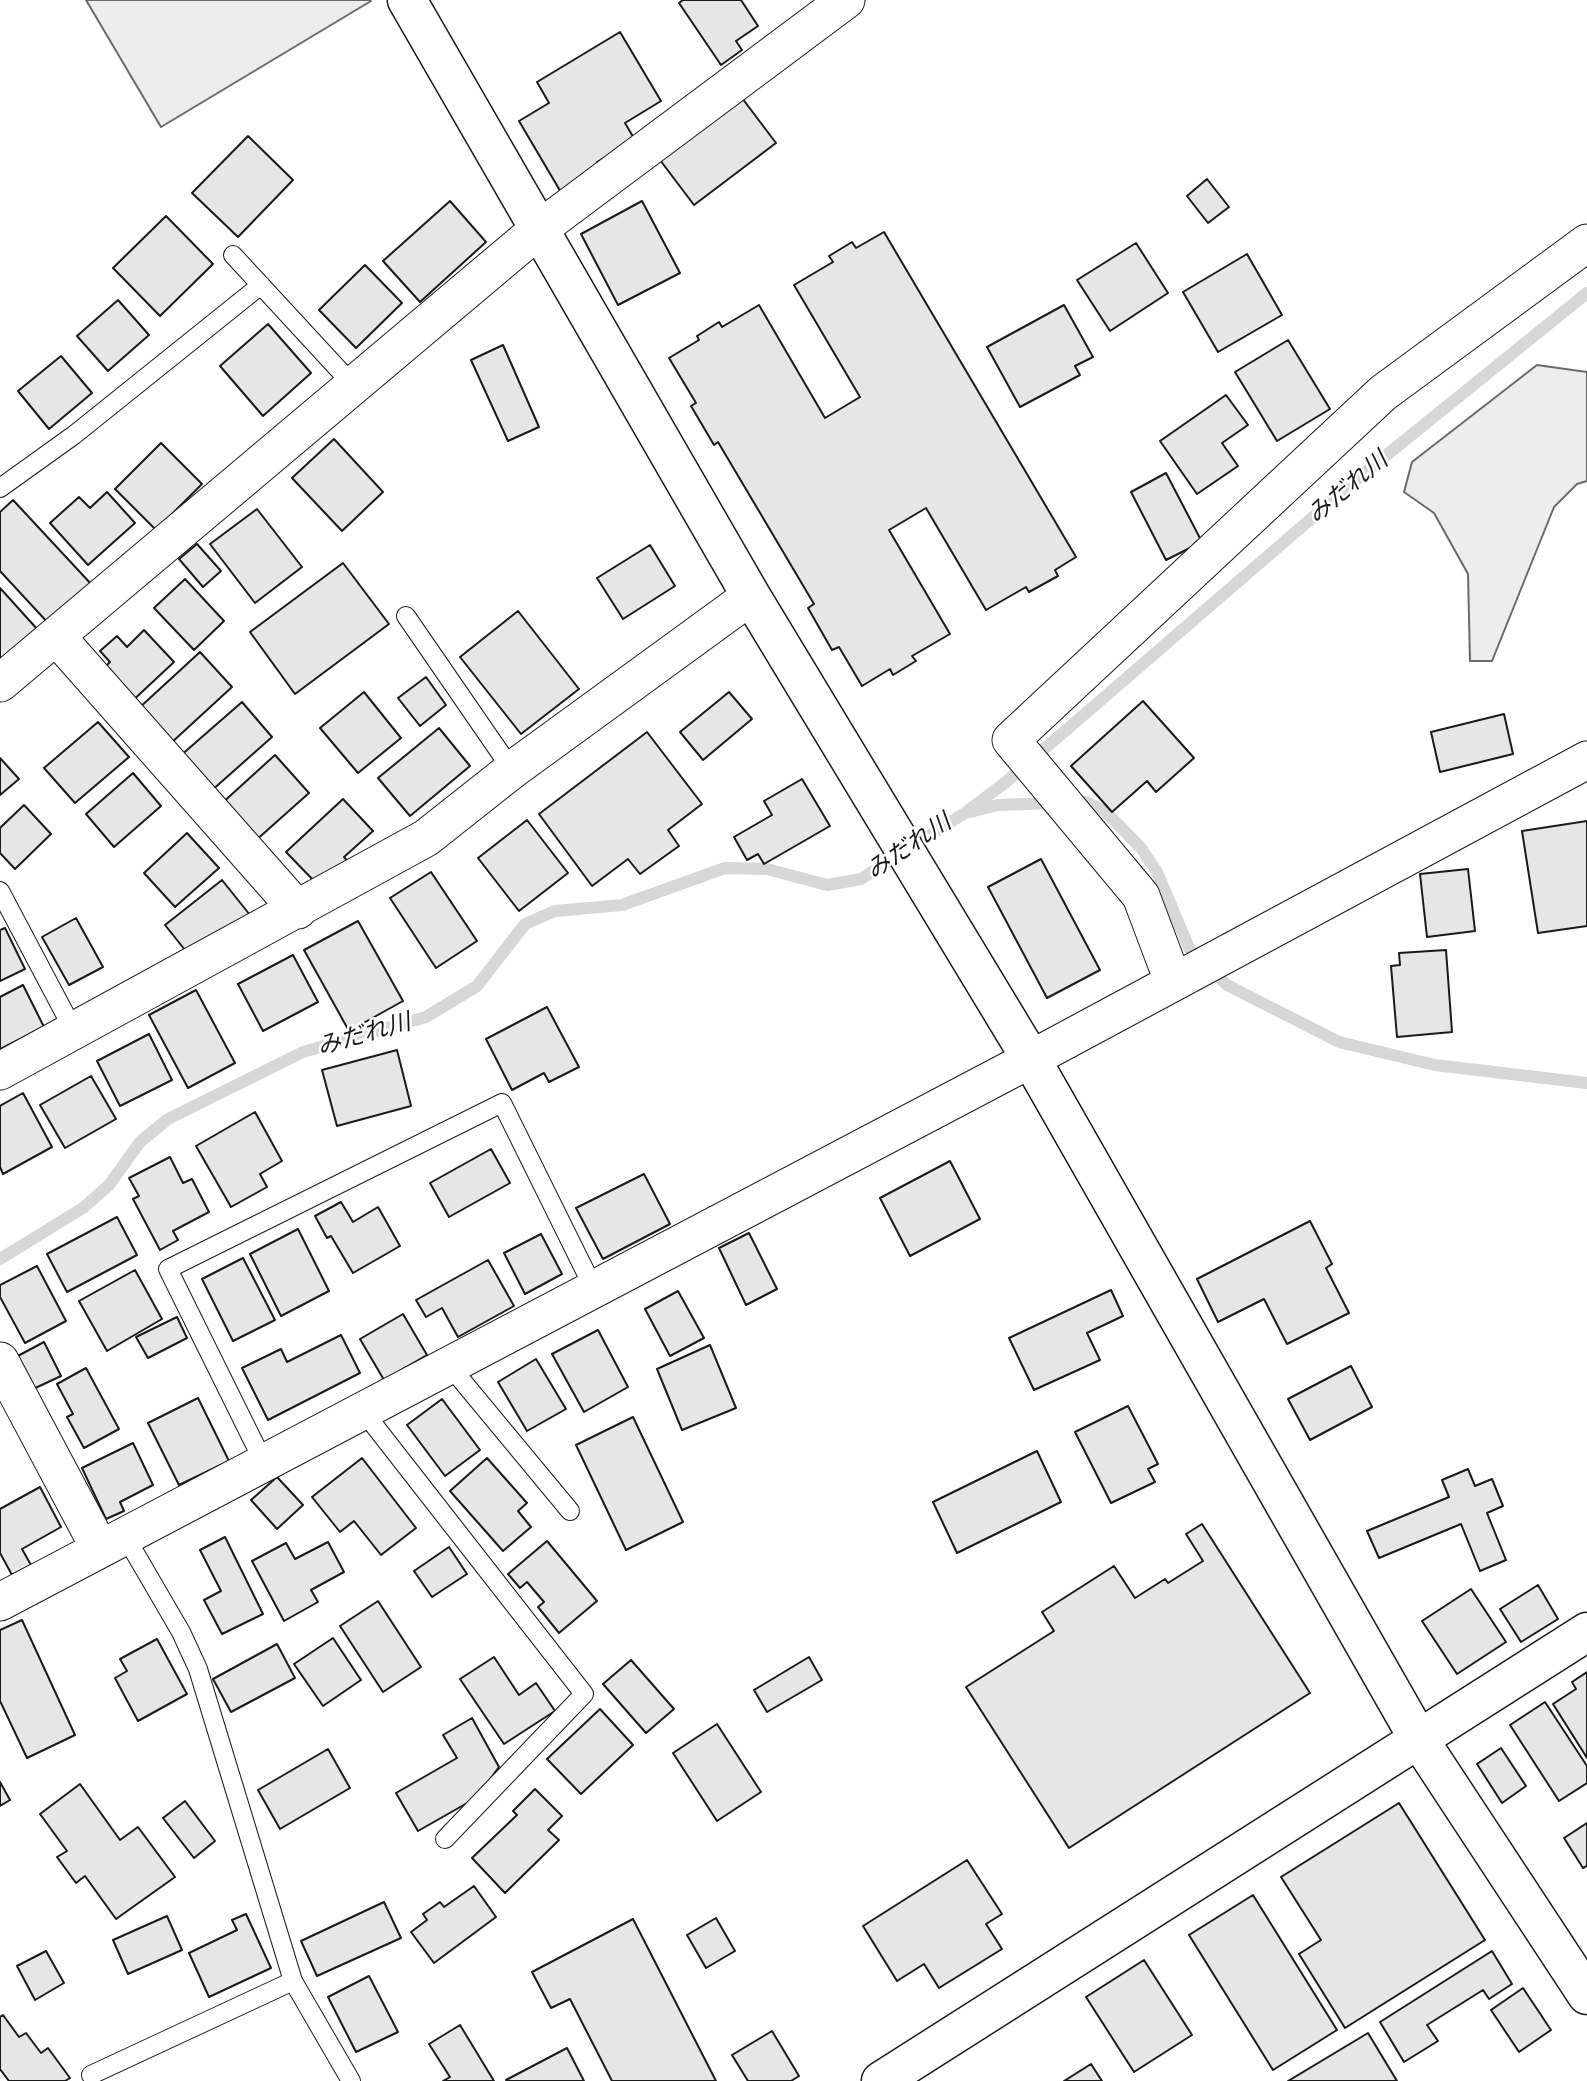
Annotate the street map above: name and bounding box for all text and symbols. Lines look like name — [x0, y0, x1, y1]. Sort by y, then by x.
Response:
water label: みだれ川 — [1302, 446, 1394, 530]
water label: みだれ川 — [861, 808, 957, 886]
water label: みだれ川 — [314, 1008, 414, 1062]

